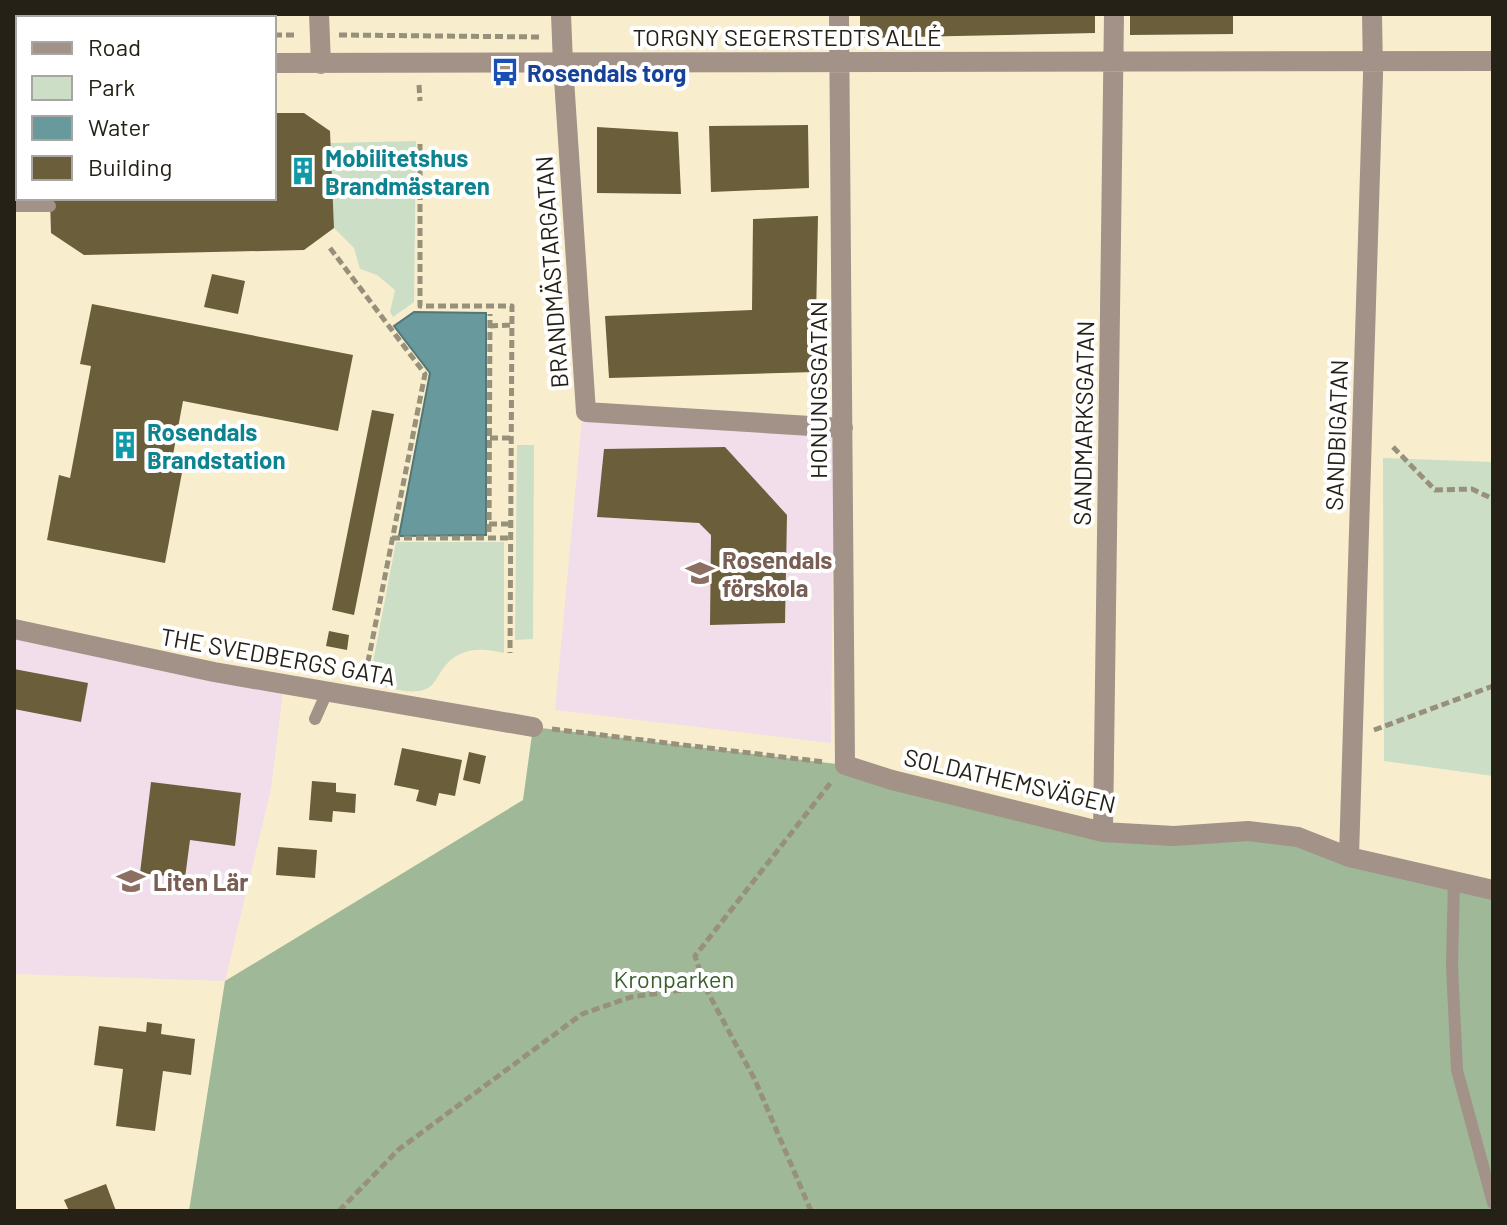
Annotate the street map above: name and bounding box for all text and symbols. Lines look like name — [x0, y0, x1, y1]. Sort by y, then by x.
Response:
legend — [16, 16, 276, 200]
street label: TORGNY SEGERSTEDTS ALLÉ — [632, 22, 942, 51]
text: Road — [88, 32, 141, 61]
bus stop icon: Rosendals torg — [490, 57, 520, 87]
place label: Rosendals torg — [527, 58, 686, 87]
text: Park — [88, 72, 135, 101]
text: Water — [88, 112, 150, 141]
place label: Mobilitetshus Brandmästaren — [325, 143, 490, 200]
text: Building — [88, 152, 172, 181]
street label: BRANDMÄSTARGATAN — [528, 155, 574, 389]
building icon: Mobilitetshus Brandmästaren — [288, 156, 318, 186]
street label: HONUNGSGATAN — [803, 301, 832, 479]
street label: SANDMARKSGATAN — [1067, 320, 1099, 526]
street label: SANDBIGATAN — [1319, 359, 1353, 511]
place label: Rosendals Brandstation — [147, 417, 286, 474]
building icon: Rosendals Brandstation — [110, 430, 140, 460]
place label: Rosendals förskola — [722, 545, 832, 602]
school or university icon: Rosendals förskola — [685, 558, 715, 588]
street label: THE SVEDBERGS GATA — [158, 621, 398, 691]
street label: SOLDATHEMSVÄGEN — [901, 742, 1119, 818]
school or university icon: Liten Lär — [116, 866, 146, 896]
place label: Liten Lär — [153, 867, 248, 896]
park label: Kronparken — [614, 964, 734, 993]

